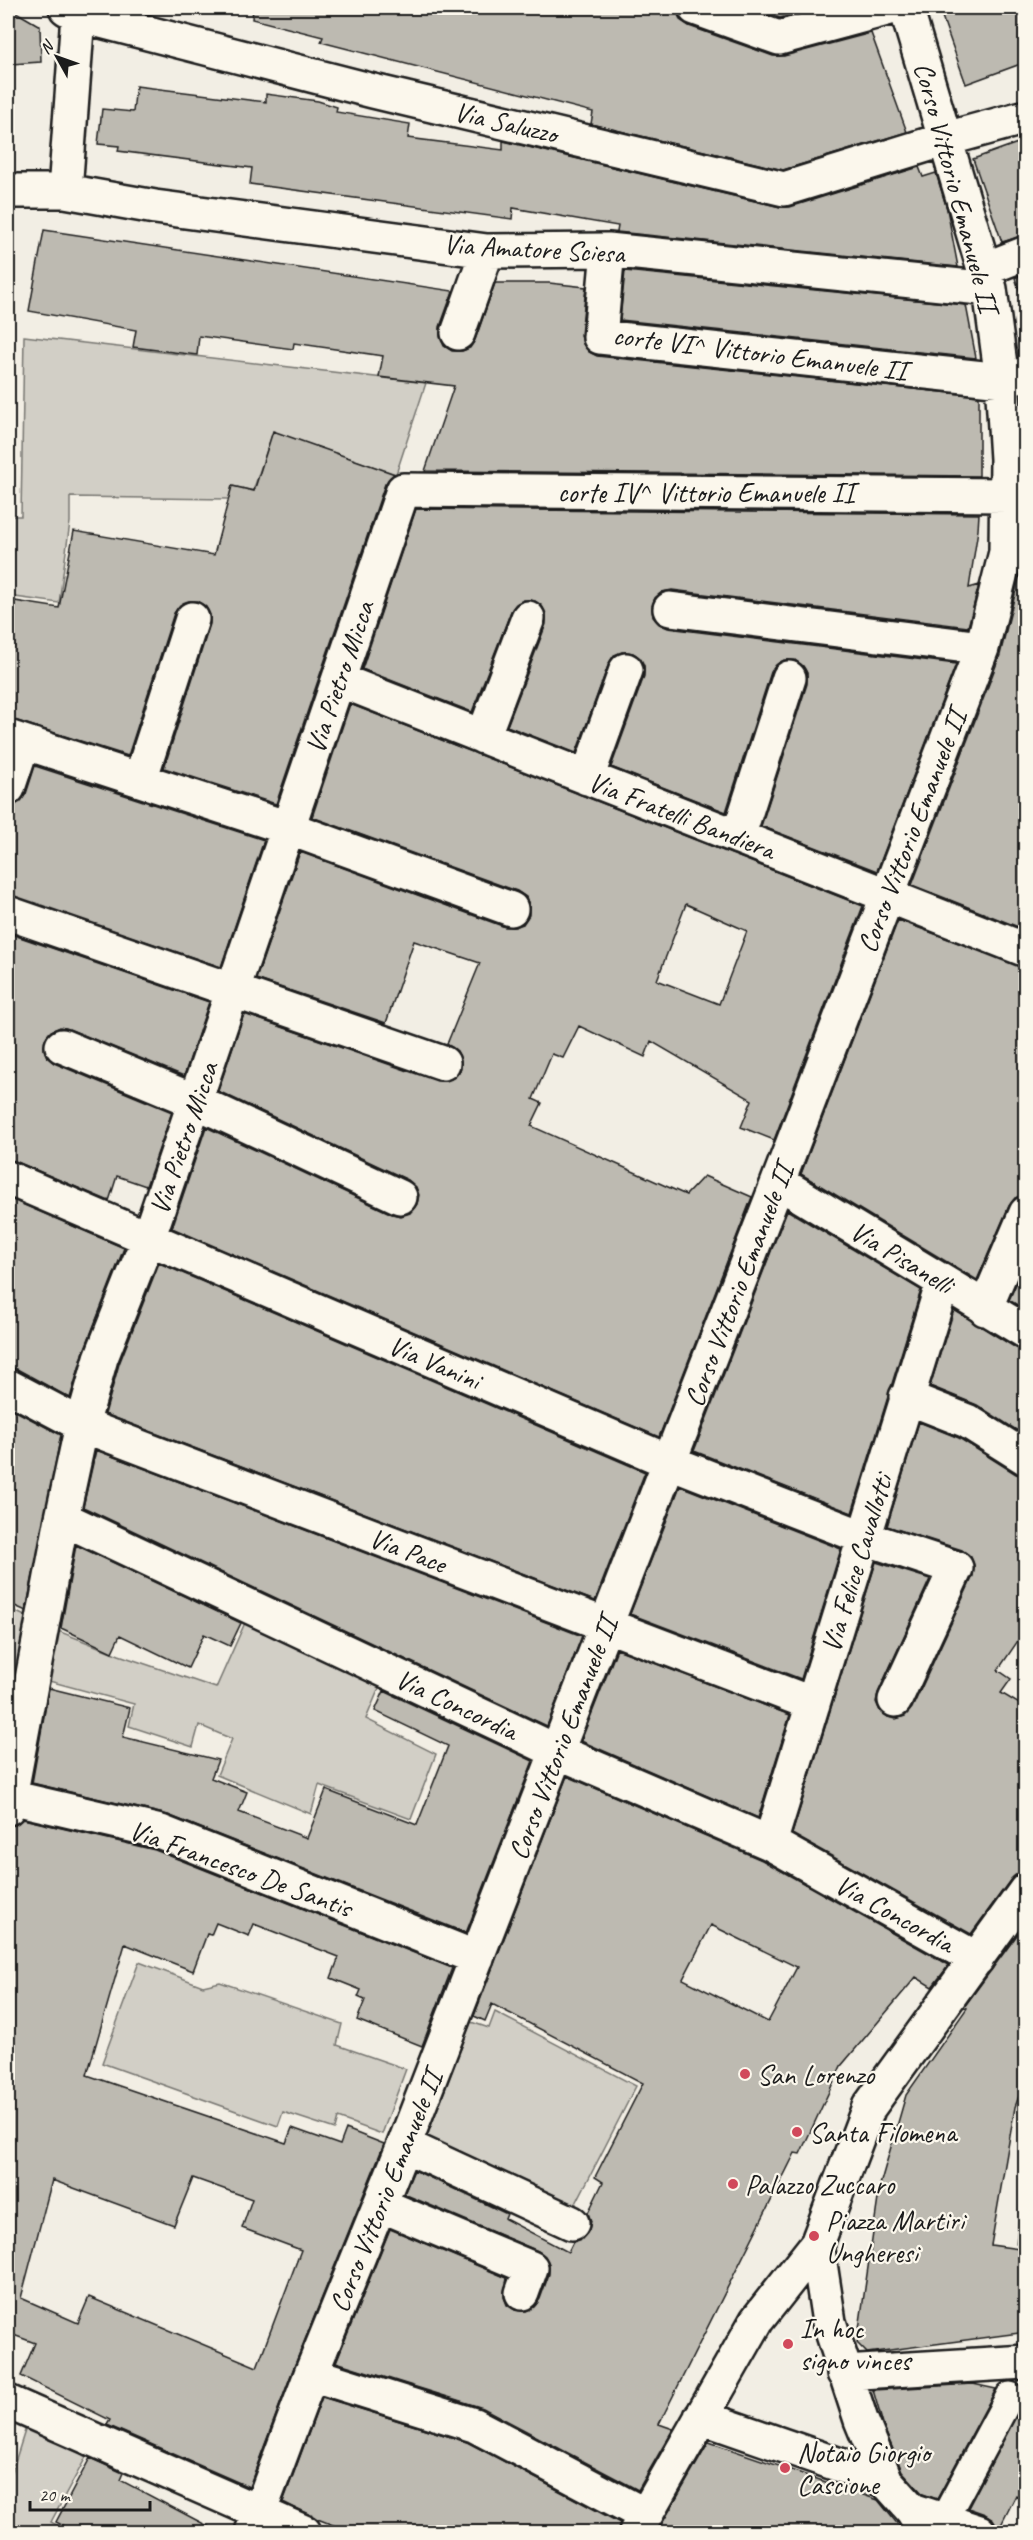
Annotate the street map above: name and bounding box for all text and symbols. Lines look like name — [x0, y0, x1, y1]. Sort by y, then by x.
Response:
north arrow — [27, 27, 87, 87]
text: N — [35, 35, 59, 58]
street label: Corso Vittorio Emanuele II — [906, 58, 1008, 321]
street label: Via Saluzzo — [451, 94, 564, 152]
street label: Via Amatore Sciesa — [442, 226, 627, 271]
street label: corte VI^ Vittorio Emanuele II — [611, 317, 915, 389]
street label: corte IV^ Vittorio Emanuele II — [558, 475, 860, 510]
street label: Via Pietro Micca — [297, 595, 382, 758]
street label: Corso Vittorio Emanuele II — [849, 699, 976, 957]
street label: Via Fratelli Bandiera — [584, 764, 782, 868]
street label: Via Pietro Micca — [141, 1056, 226, 1219]
street label: Corso Vittorio Emanuele II — [676, 1153, 803, 1411]
street label: Via Pisanelli — [844, 1213, 963, 1304]
street label: Via Vanini — [383, 1327, 490, 1399]
street label: Via Felice Cavallotti — [813, 1466, 901, 1656]
street label: Via Pace — [365, 1520, 453, 1582]
street label: Corso Vittorio Emanuele II — [500, 1606, 627, 1864]
street label: Via Concordia — [390, 1661, 526, 1749]
street label: Via Francesco De Santis — [125, 1812, 359, 1926]
street label: Via Concordia — [829, 1867, 962, 1962]
place label: San Lorenzo — [757, 2057, 876, 2092]
street label: Corso Vittorio Emanuele II — [321, 2060, 452, 2317]
marker: San Lorenzo — [738, 2067, 752, 2081]
place label: Santa Filomena — [809, 2115, 959, 2150]
marker: Santa Filomena — [790, 2125, 804, 2139]
place label: Palazzo Zuccaro — [745, 2167, 897, 2202]
marker: Palazzo Zuccaro — [726, 2177, 740, 2191]
place label: Piazza Martiri Ungheresi — [826, 2203, 968, 2270]
marker: Piazza Martiri Ungheresi — [807, 2229, 821, 2243]
place label: In hoc signo vinces — [800, 2311, 913, 2378]
marker: In hoc signo vinces — [781, 2337, 795, 2351]
place label: Notaio Giorgio Cascione — [797, 2435, 933, 2502]
marker: Notaio Giorgio Cascione — [778, 2461, 792, 2475]
scale bar — [30, 2474, 150, 2512]
text: 20 m — [39, 2484, 72, 2506]

